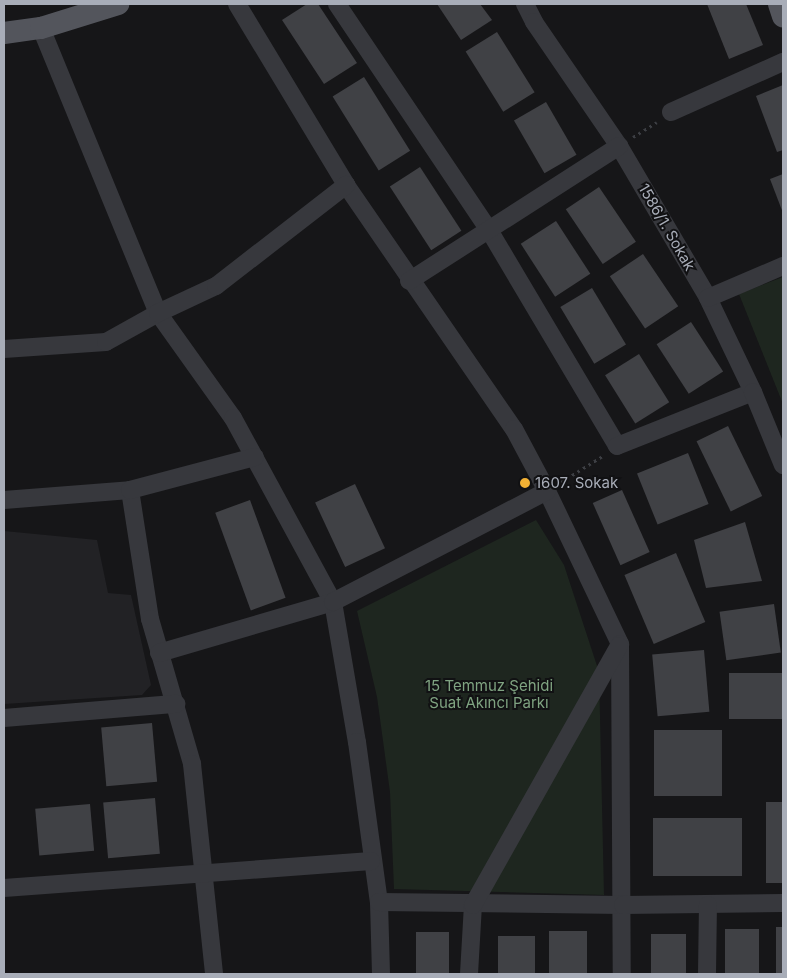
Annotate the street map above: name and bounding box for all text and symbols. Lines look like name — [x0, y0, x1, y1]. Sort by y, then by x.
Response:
street label: 1586/1. Sokak — [635, 180, 699, 274]
place label: 1607. Sokak — [535, 474, 618, 492]
marker: 1607. Sokak — [519, 477, 531, 489]
park label: 15 Temmuz Şehidi Suat Akıncı Parkı — [425, 676, 553, 711]

